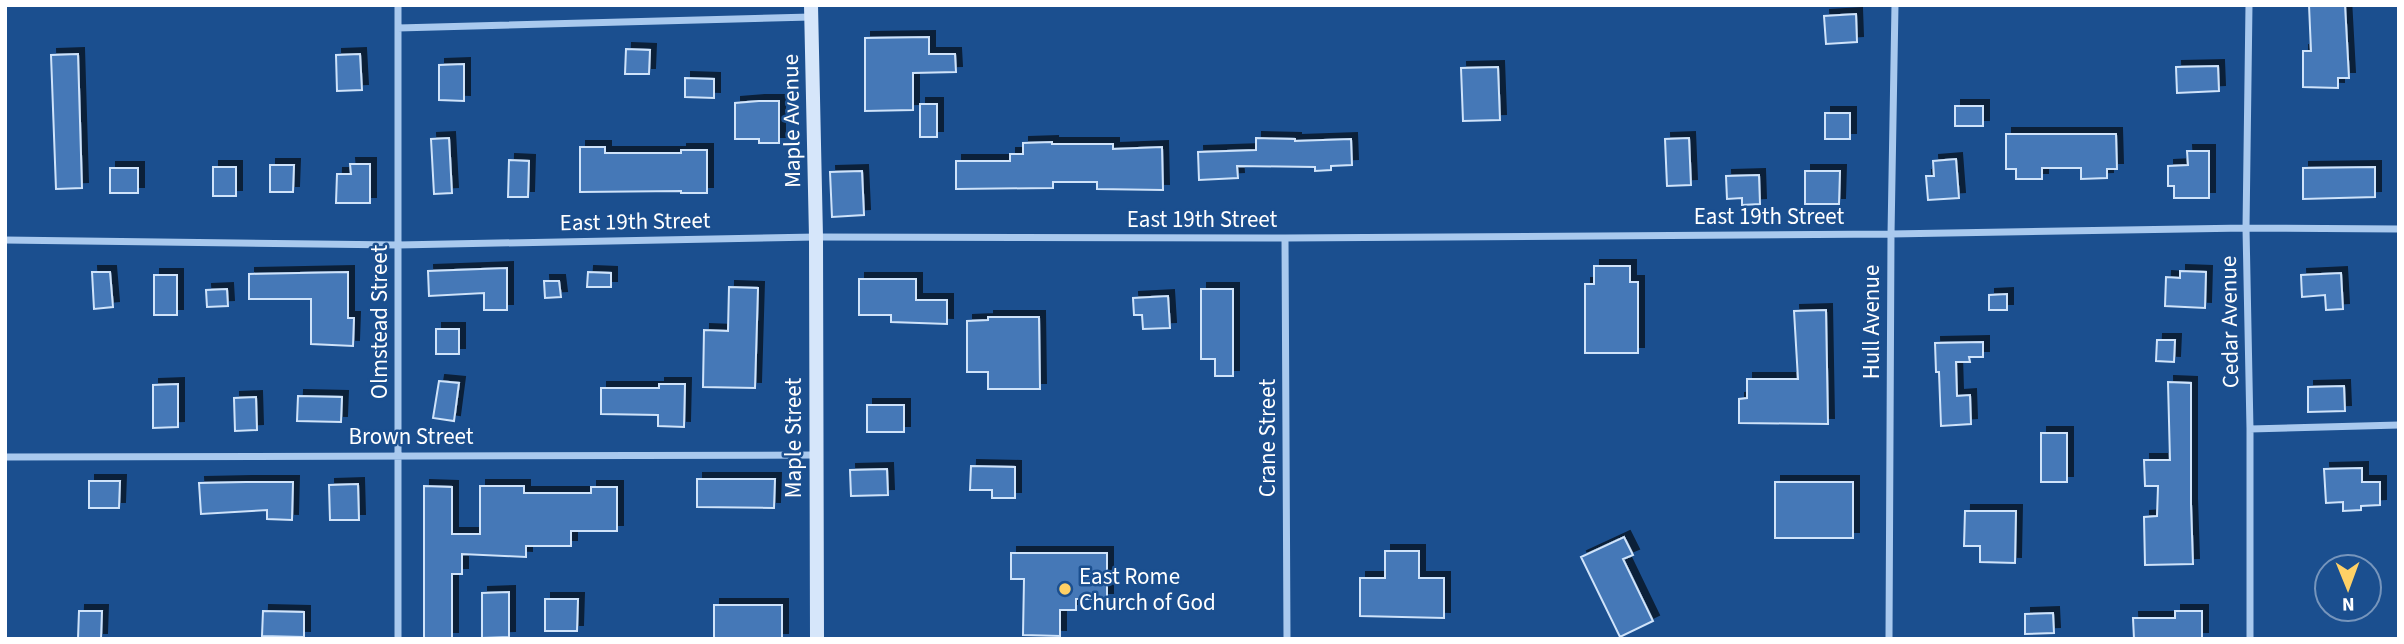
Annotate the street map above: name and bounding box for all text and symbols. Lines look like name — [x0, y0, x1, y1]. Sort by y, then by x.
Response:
street label: Maple Avenue — [774, 54, 809, 188]
street label: East 19th Street — [1694, 200, 1845, 233]
street label: East 19th Street — [1127, 203, 1278, 236]
street label: East 19th Street — [559, 204, 711, 239]
street label: Olmstead Street — [363, 245, 396, 399]
street label: Cedar Avenue — [2212, 256, 2247, 388]
street label: Hull Avenue — [1855, 265, 1888, 379]
street label: Maple Street — [777, 377, 810, 498]
street label: Crane Street — [1251, 379, 1284, 497]
street label: Brown Street — [349, 420, 474, 453]
north arrow — [2313, 553, 2383, 623]
place label: East Rome Church of God — [1079, 560, 1216, 619]
marker: East Rome Church of God — [1057, 581, 1073, 597]
text: N — [2342, 590, 2355, 617]

